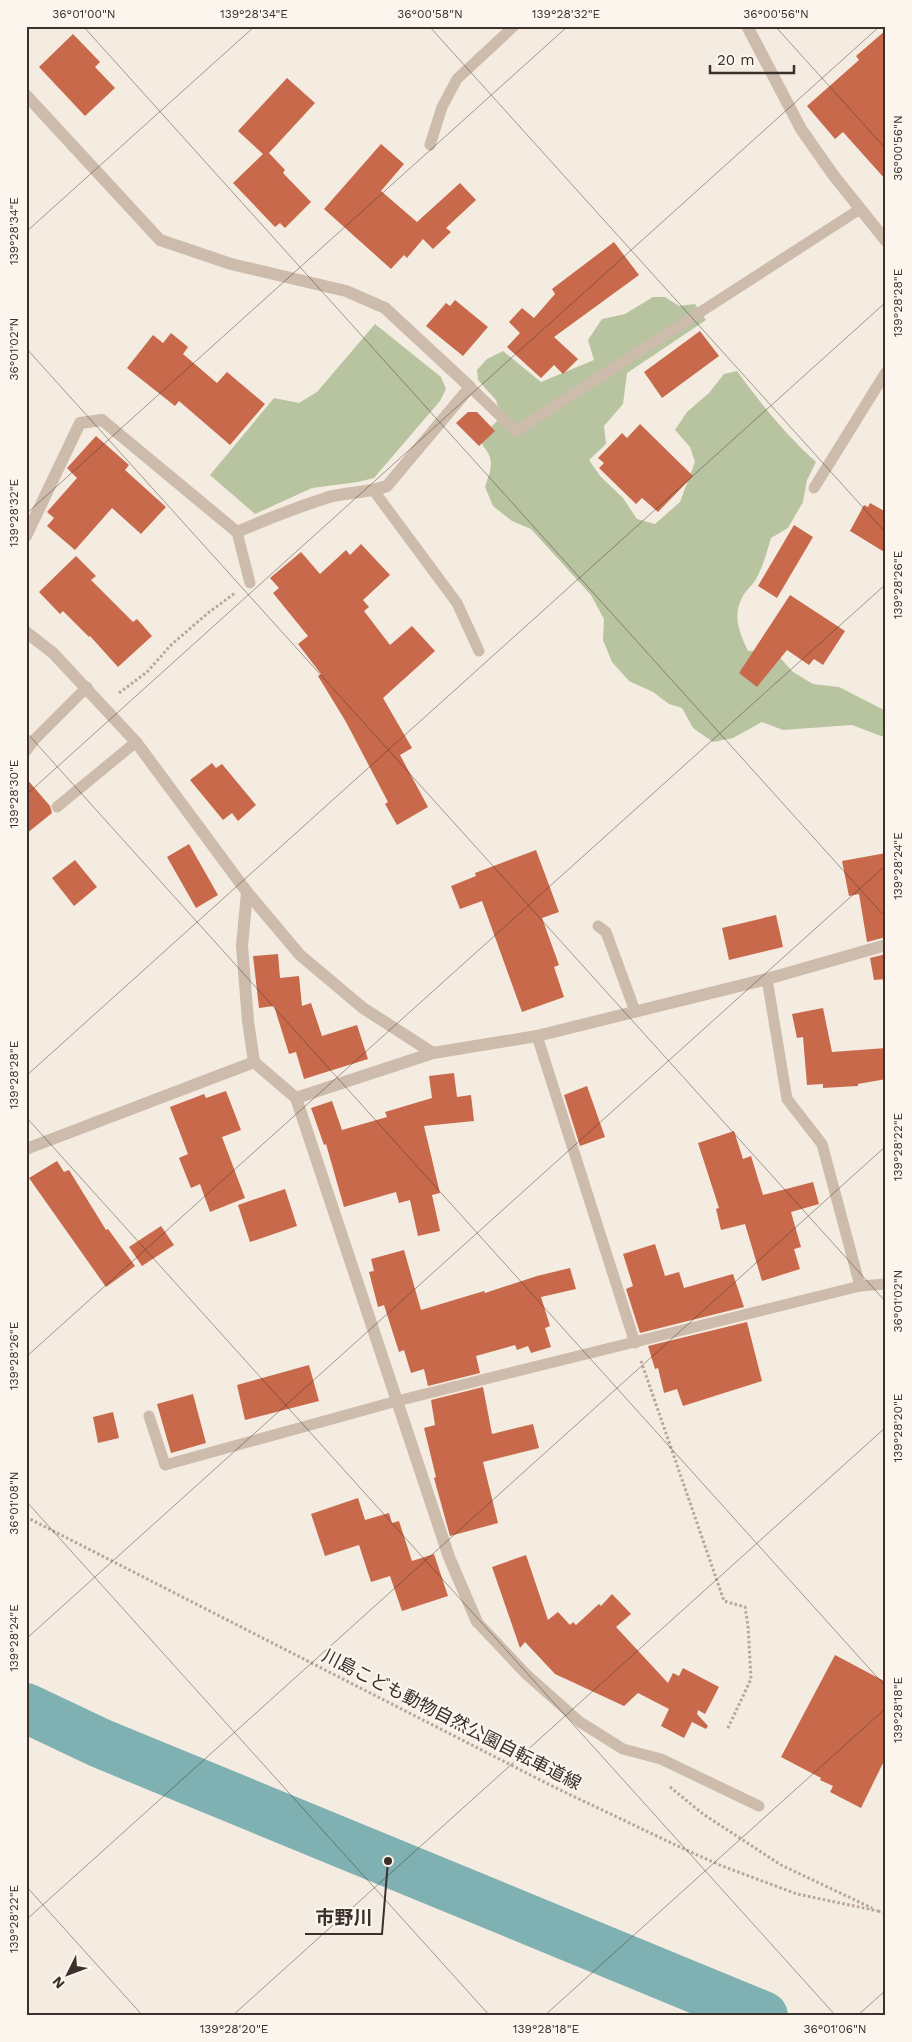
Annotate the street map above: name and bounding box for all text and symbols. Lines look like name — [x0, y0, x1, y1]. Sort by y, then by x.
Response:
text: 36°01'00"N — [52, 7, 116, 21]
text: 139°28'34"E — [220, 7, 288, 21]
text: 36°00'58"N — [397, 7, 463, 21]
text: 139°28'32"E — [532, 7, 600, 21]
text: 36°00'56"N — [743, 7, 809, 21]
scale bar — [710, 42, 793, 74]
text: 20 m — [717, 51, 755, 69]
text: 36°00'56"N — [891, 115, 905, 181]
text: 139°28'34"E — [7, 197, 21, 265]
text: 139°28'28"E — [891, 268, 905, 337]
text: 36°01'02"N — [7, 318, 21, 380]
text: 139°28'32"E — [7, 479, 21, 547]
text: 139°28'26"E — [891, 550, 905, 619]
text: 139°28'30"E — [7, 759, 21, 828]
text: 139°28'24"E — [891, 832, 905, 900]
text: 139°28'28"E — [7, 1040, 21, 1109]
text: 139°28'22"E — [891, 1113, 905, 1181]
text: 36°01'02"N — [891, 1270, 905, 1332]
text: 139°28'26"E — [7, 1321, 21, 1390]
text: 139°28'20"E — [891, 1393, 905, 1462]
text: 36°01'08"N — [7, 1471, 21, 1535]
text: 139°28'24"E — [7, 1604, 21, 1672]
street label: 川島こども動物自然公園自転車道線 — [319, 1644, 585, 1794]
text: 139°28'18"E — [891, 1676, 905, 1743]
text: 139°28'22"E — [7, 1885, 21, 1953]
callout: 市野川 — [305, 1900, 382, 1934]
text: 市野川 — [315, 1906, 373, 1929]
north arrow — [42, 1950, 92, 2000]
text: N — [49, 1973, 68, 1992]
text: 139°28'20"E — [200, 2022, 269, 2036]
text: 139°28'18"E — [513, 2022, 580, 2036]
text: 36°01'06"N — [803, 2022, 867, 2036]

